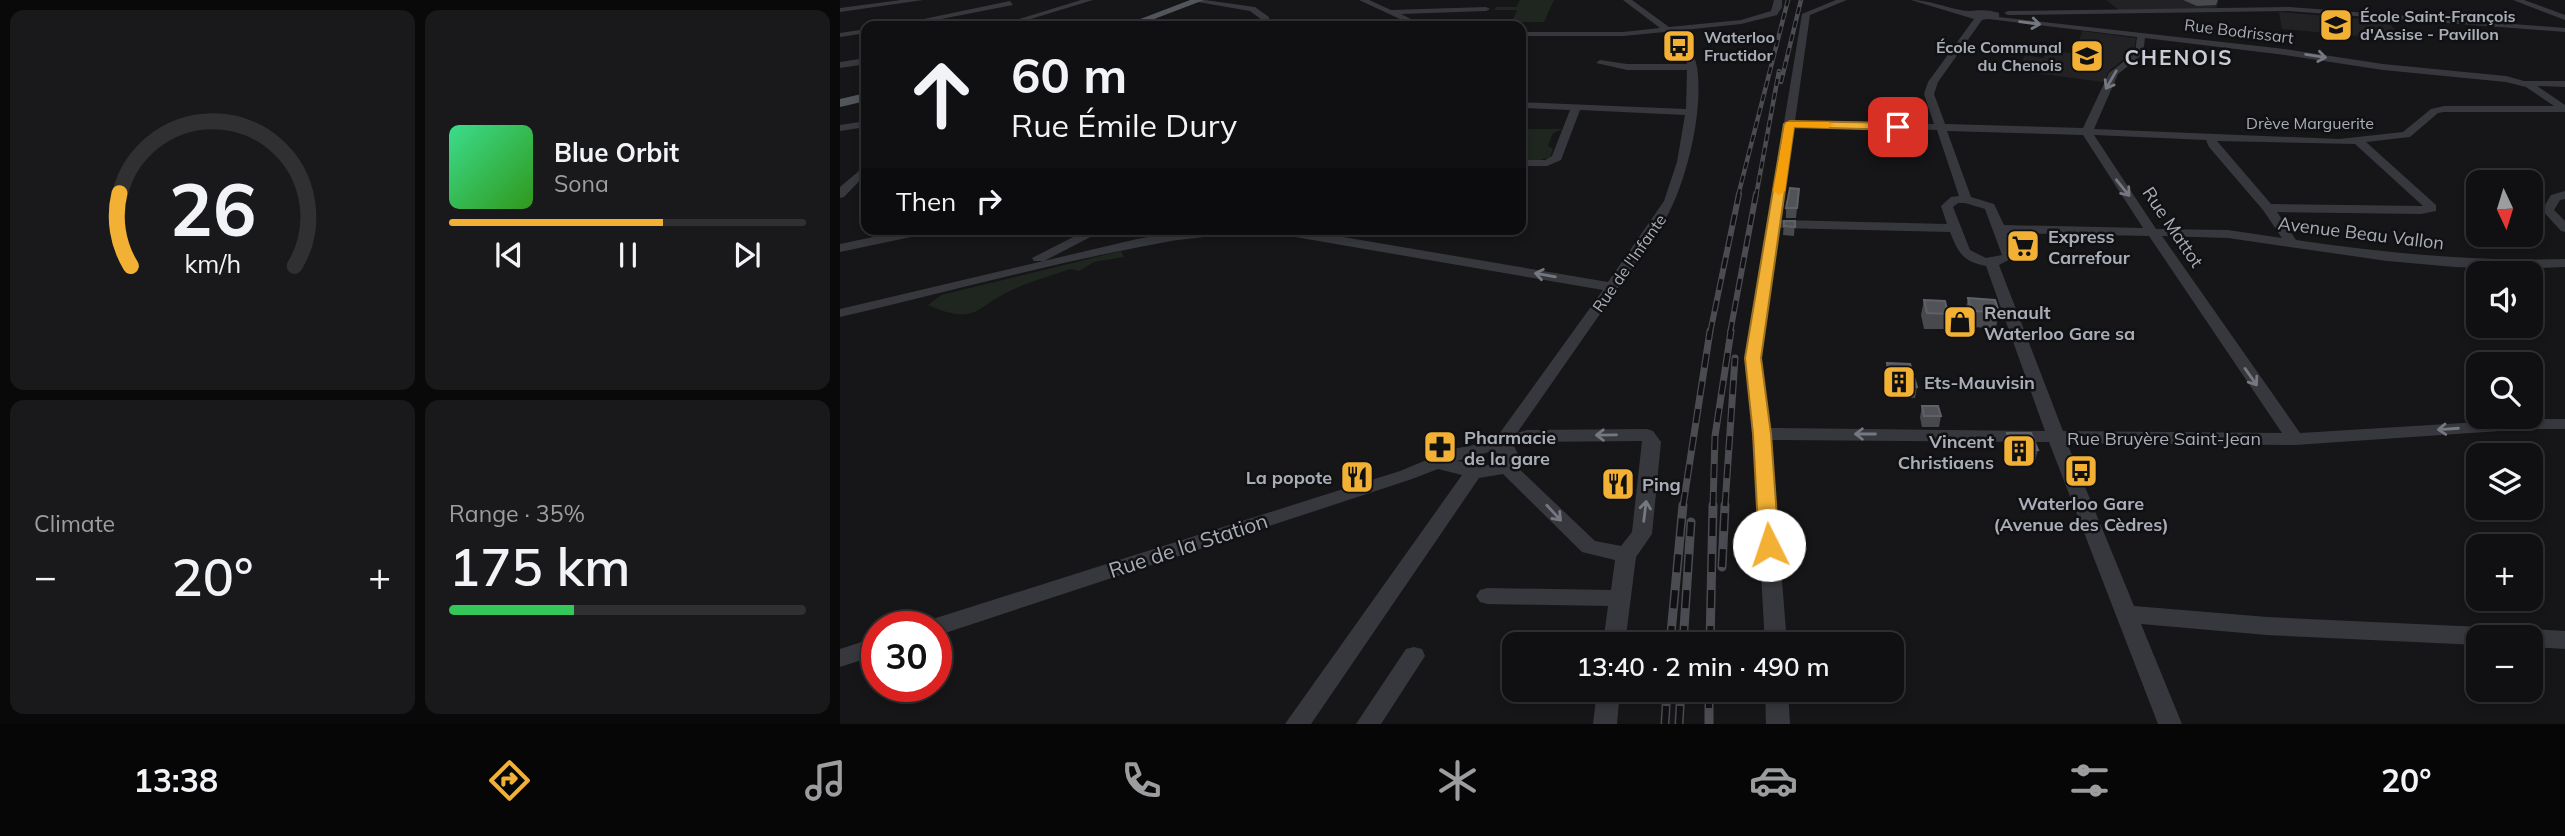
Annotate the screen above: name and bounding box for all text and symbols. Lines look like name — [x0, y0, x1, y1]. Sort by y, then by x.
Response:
school or university icon: École Saint-François d'Assise - Pavillon — [2317, 6, 2355, 44]
place label: École Saint-François d'Assise - Pavillon — [2360, 6, 2516, 44]
street label: Rue Bodrissart — [2183, 14, 2295, 48]
one-way arrow — [2018, 16, 2041, 29]
bus stop icon: Waterloo Fructidor — [1660, 27, 1698, 65]
place label: Waterloo Fructidor — [1704, 27, 1775, 65]
place label: École Communal du Chenois — [1936, 37, 2062, 75]
school or university icon: École Communal du Chenois — [2068, 37, 2106, 75]
text: 60 m — [1011, 44, 1127, 105]
district label: CHENOIS — [2124, 44, 2234, 70]
icon: ahead — [896, 49, 987, 140]
one-way arrow — [2304, 50, 2327, 63]
one-way arrow — [2104, 69, 2118, 89]
pin — [1868, 97, 1928, 157]
text: Rue Émile Dury — [1011, 105, 1237, 145]
icon: arrive — [1879, 108, 1917, 146]
street label: Drève Marguerite — [2246, 113, 2374, 133]
text: Blue Orbit — [554, 136, 679, 169]
text: 26 — [169, 163, 256, 254]
text: Sona — [554, 169, 609, 198]
north arrow — [2466, 170, 2543, 247]
map controls — [2466, 170, 2543, 702]
one-way arrow — [2116, 179, 2131, 197]
icon: right — [970, 182, 1008, 220]
street label: Rue Mattot — [2138, 182, 2208, 272]
text: Then — [896, 185, 956, 218]
street label: Rue de l'Infante — [1588, 210, 1670, 316]
street label: Avenue Beau Vallon — [2277, 211, 2445, 255]
place label: Express Carrefour — [2048, 225, 2131, 269]
supermarket icon: Express Carrefour — [2004, 227, 2042, 265]
icon: previous — [490, 236, 528, 274]
icon: pause — [609, 236, 647, 274]
icon: next — [728, 236, 766, 274]
text: km/h — [184, 248, 241, 279]
button: sound — [2466, 261, 2543, 338]
one-way arrow — [1534, 268, 1557, 281]
place label: Renault Waterloo Gare sa — [1984, 301, 2135, 345]
shop icon: Renault Waterloo Gare sa — [1941, 303, 1979, 341]
button: search — [2466, 352, 2543, 429]
building icon: Ets-Mauvisin — [1880, 363, 1918, 401]
one-way arrow — [2244, 366, 2258, 386]
place label: Ets-Mauvisin — [1924, 371, 2035, 394]
one-way arrow — [2437, 422, 2460, 435]
place label: Pharmacie de la gare — [1464, 426, 1556, 470]
one-way arrow — [1854, 427, 1877, 441]
street label: Rue Bruyère Saint-Jean — [2067, 427, 2261, 450]
pharmacy icon: Pharmacie de la gare — [1421, 428, 1459, 466]
one-way arrow — [1595, 428, 1618, 441]
place label: Vincent Christiaens — [1898, 430, 1994, 474]
building icon: Vincent Christiaens — [2000, 432, 2038, 470]
button: layers — [2466, 443, 2543, 520]
bus stop icon: Waterloo Gare (Avenue des Cèdres) — [2062, 452, 2100, 490]
restaurant icon: La popote — [1338, 458, 1376, 496]
restaurant icon: Ping — [1599, 465, 1637, 503]
place label: La popote — [1246, 466, 1332, 489]
place label: Ping — [1642, 473, 1681, 496]
place label: Waterloo Gare (Avenue des Cèdres) — [1993, 492, 2169, 536]
text: Range · 35% — [449, 499, 585, 528]
one-way arrow — [1638, 500, 1651, 522]
one-way arrow — [1546, 504, 1562, 522]
street label: Rue de la Station — [1105, 507, 1271, 583]
position arrow — [1732, 508, 1806, 582]
text: Climate — [34, 509, 115, 538]
text: 175 km — [449, 534, 630, 599]
button: + — [2466, 534, 2543, 611]
text: 20° — [172, 544, 253, 609]
text: − — [34, 552, 57, 600]
text: + — [368, 552, 391, 600]
speed limit sign: 30 — [861, 611, 952, 702]
button: − — [2466, 625, 2543, 702]
text: 13:40 · 2 min · 490 m — [1576, 650, 1830, 683]
icon: directions — [485, 756, 534, 805]
icon: music — [801, 756, 850, 805]
icon: phone — [1117, 756, 1166, 805]
icon: climate — [1433, 756, 1482, 805]
icon: car — [1749, 756, 1798, 805]
icon: filters — [2065, 756, 2114, 805]
text: 13:38 — [133, 760, 218, 800]
text: 20° — [2381, 760, 2431, 800]

